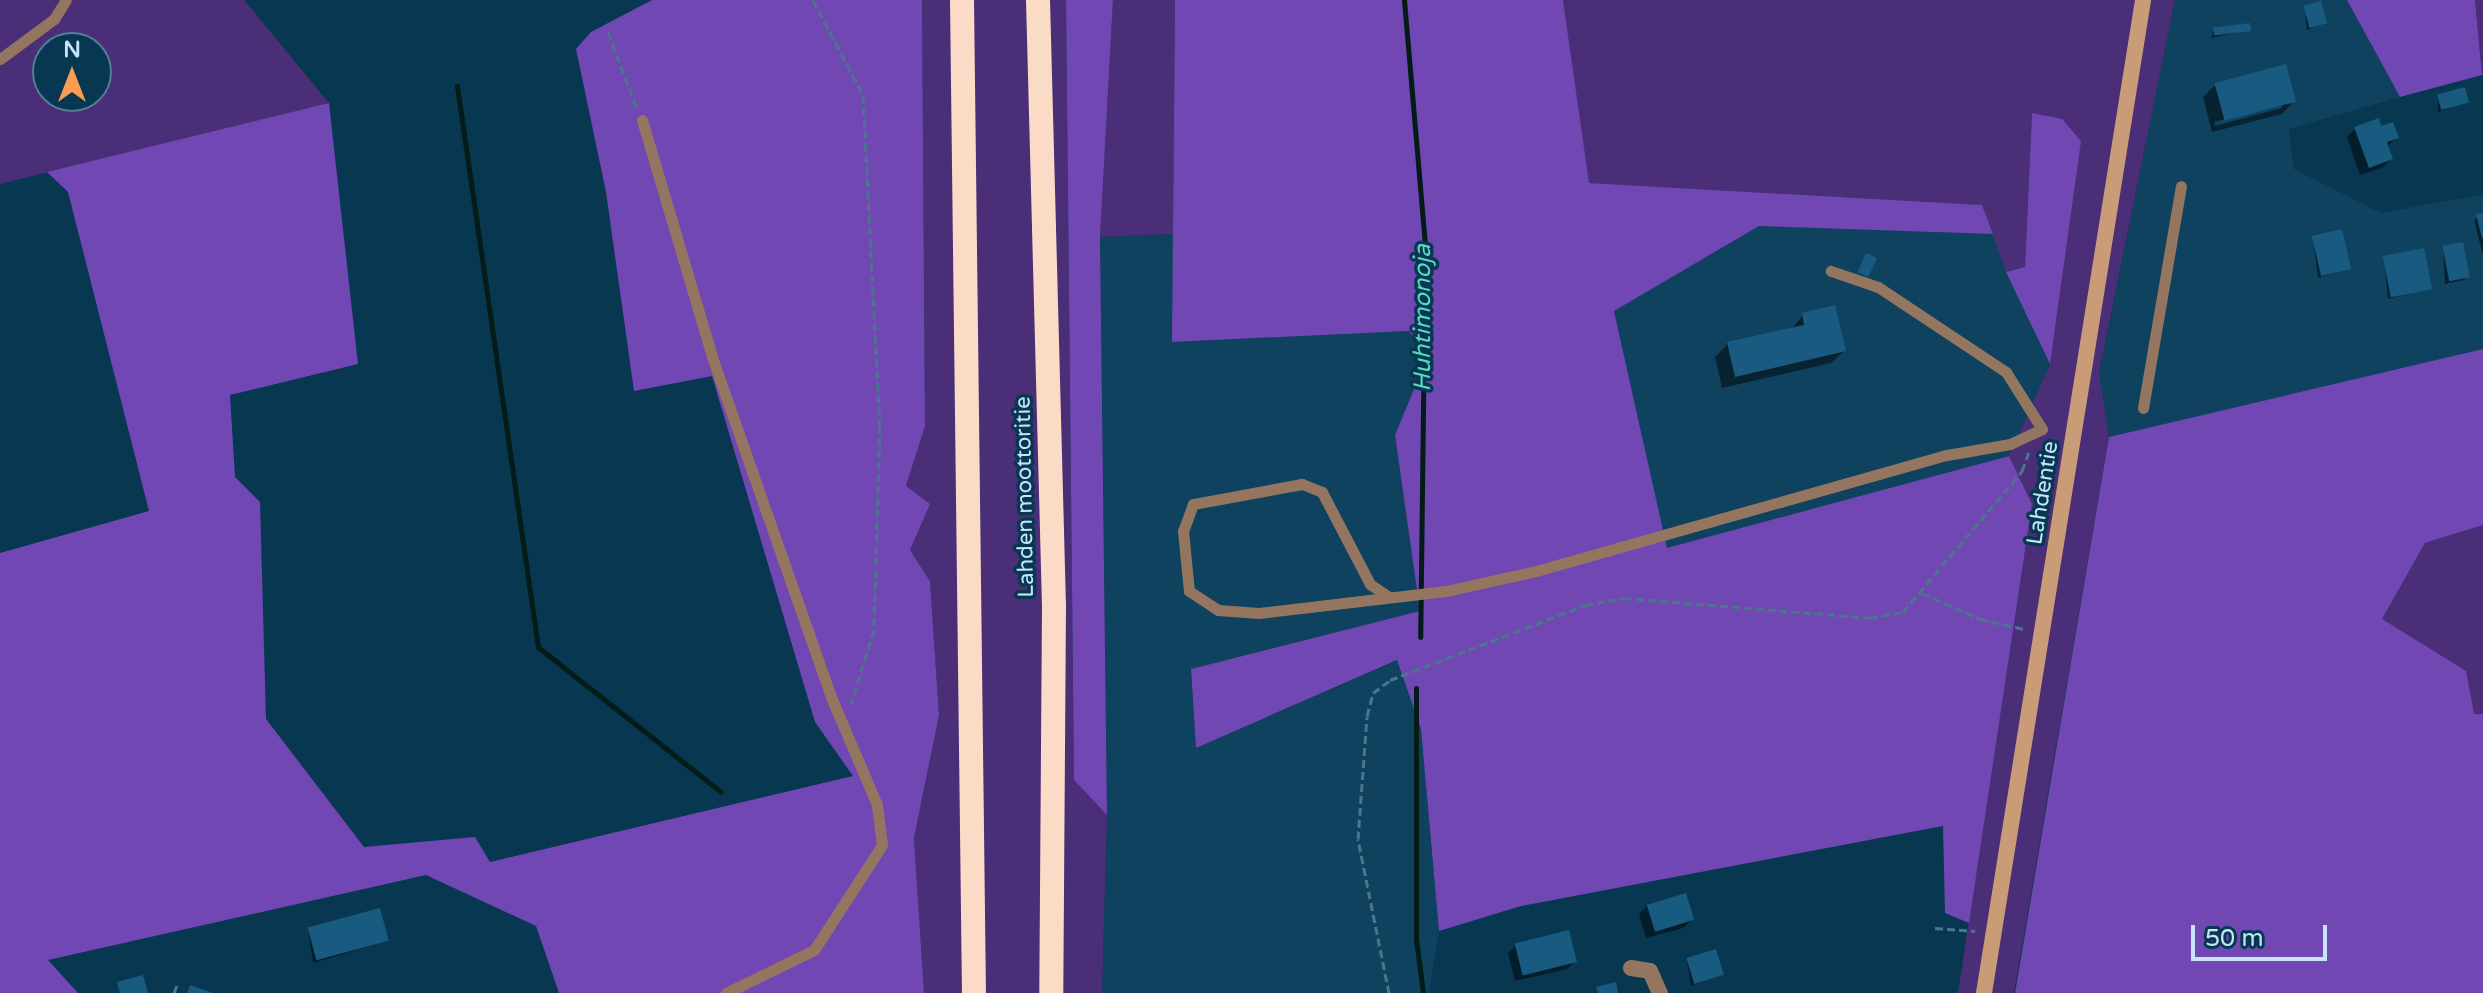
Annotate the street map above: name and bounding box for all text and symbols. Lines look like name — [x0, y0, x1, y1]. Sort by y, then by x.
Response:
north arrow — [32, 32, 112, 112]
text: N — [63, 37, 81, 63]
water label: Huhtimonoja — [1409, 244, 1437, 392]
street label: Lahden moottoritie — [1010, 396, 1040, 598]
street label: Lahdentie — [2022, 439, 2064, 547]
scale bar — [2195, 909, 2331, 959]
text: 50 m — [2205, 924, 2263, 953]

